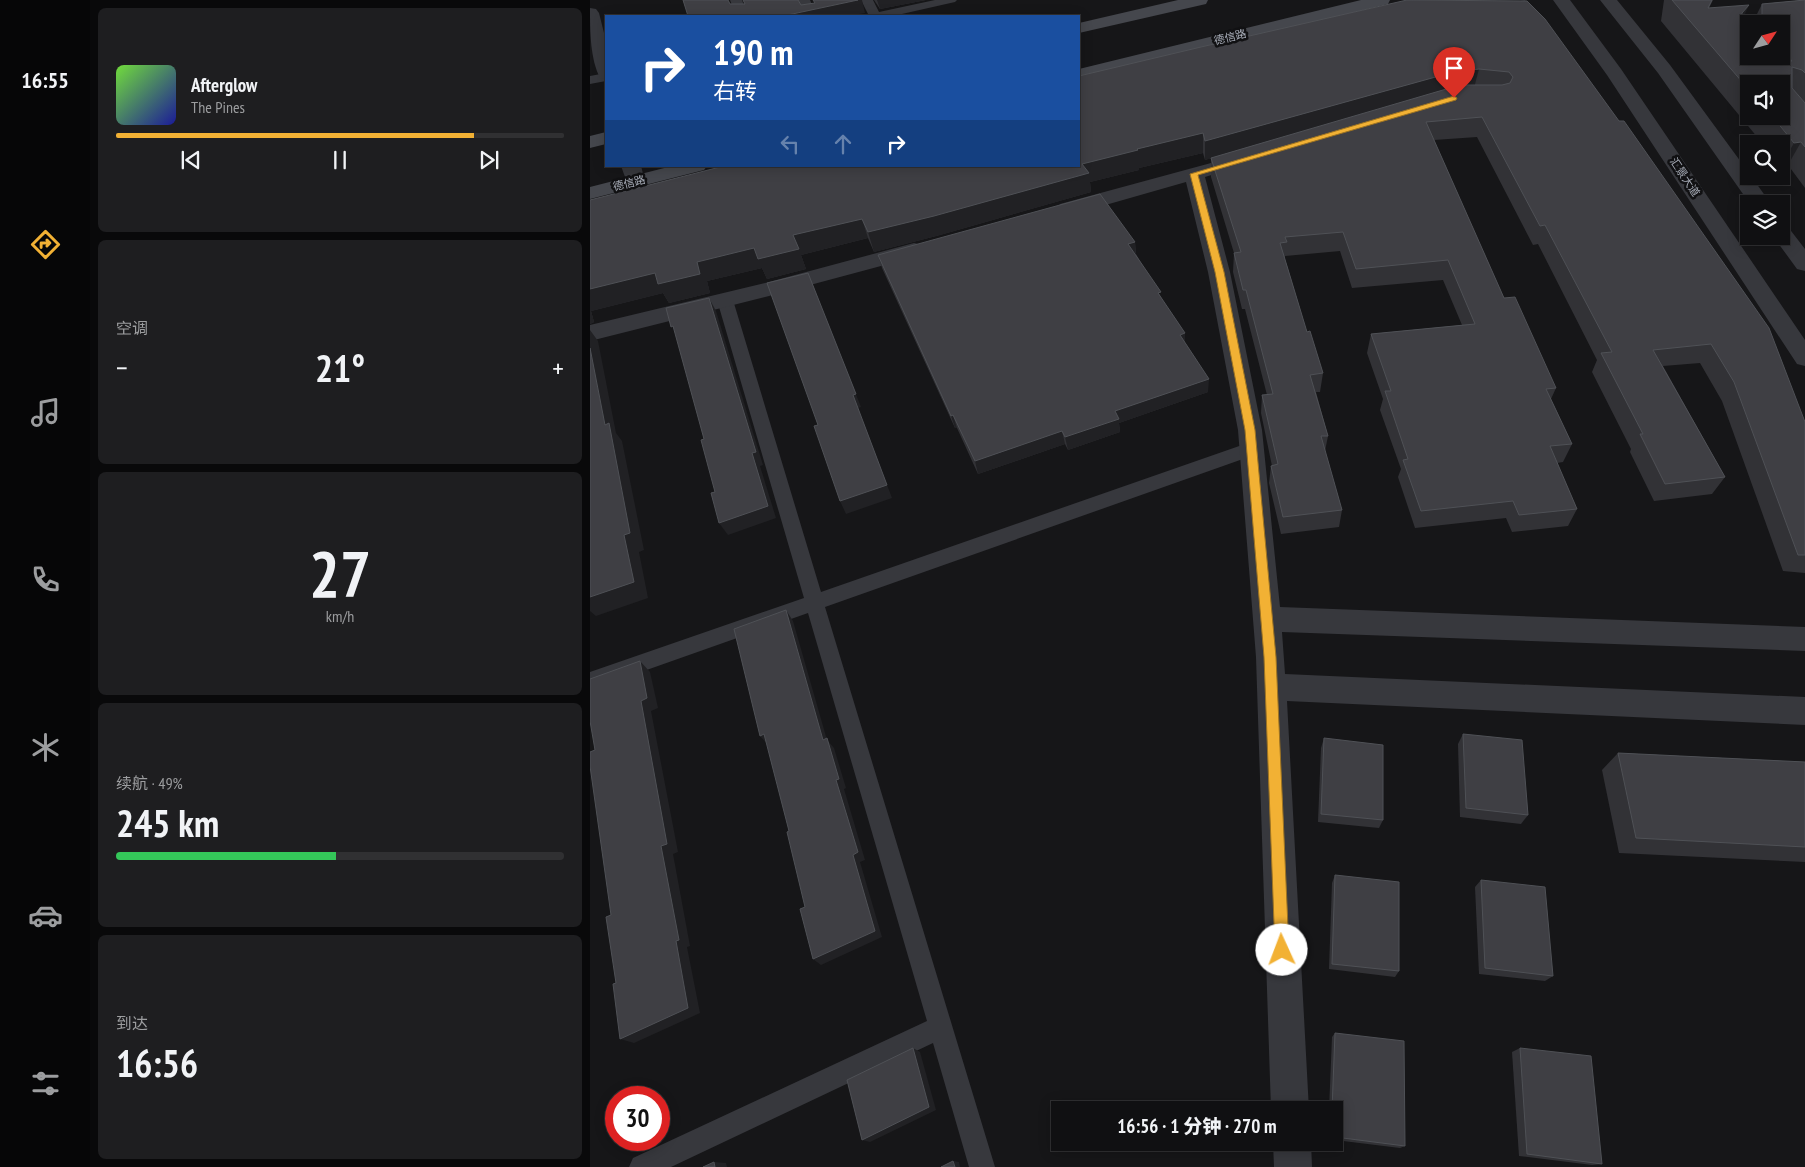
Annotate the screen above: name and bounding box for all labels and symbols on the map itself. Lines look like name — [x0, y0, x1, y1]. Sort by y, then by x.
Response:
north arrow — [1740, 15, 1790, 65]
street label: 德信路 — [1212, 26, 1248, 48]
pin — [1433, 47, 1475, 98]
street label: 汇景大道 — [1667, 155, 1703, 199]
street label: 德信路 — [611, 172, 647, 194]
position arrow — [1255, 923, 1307, 975]
speed limit sign: 30 — [605, 1086, 670, 1151]

